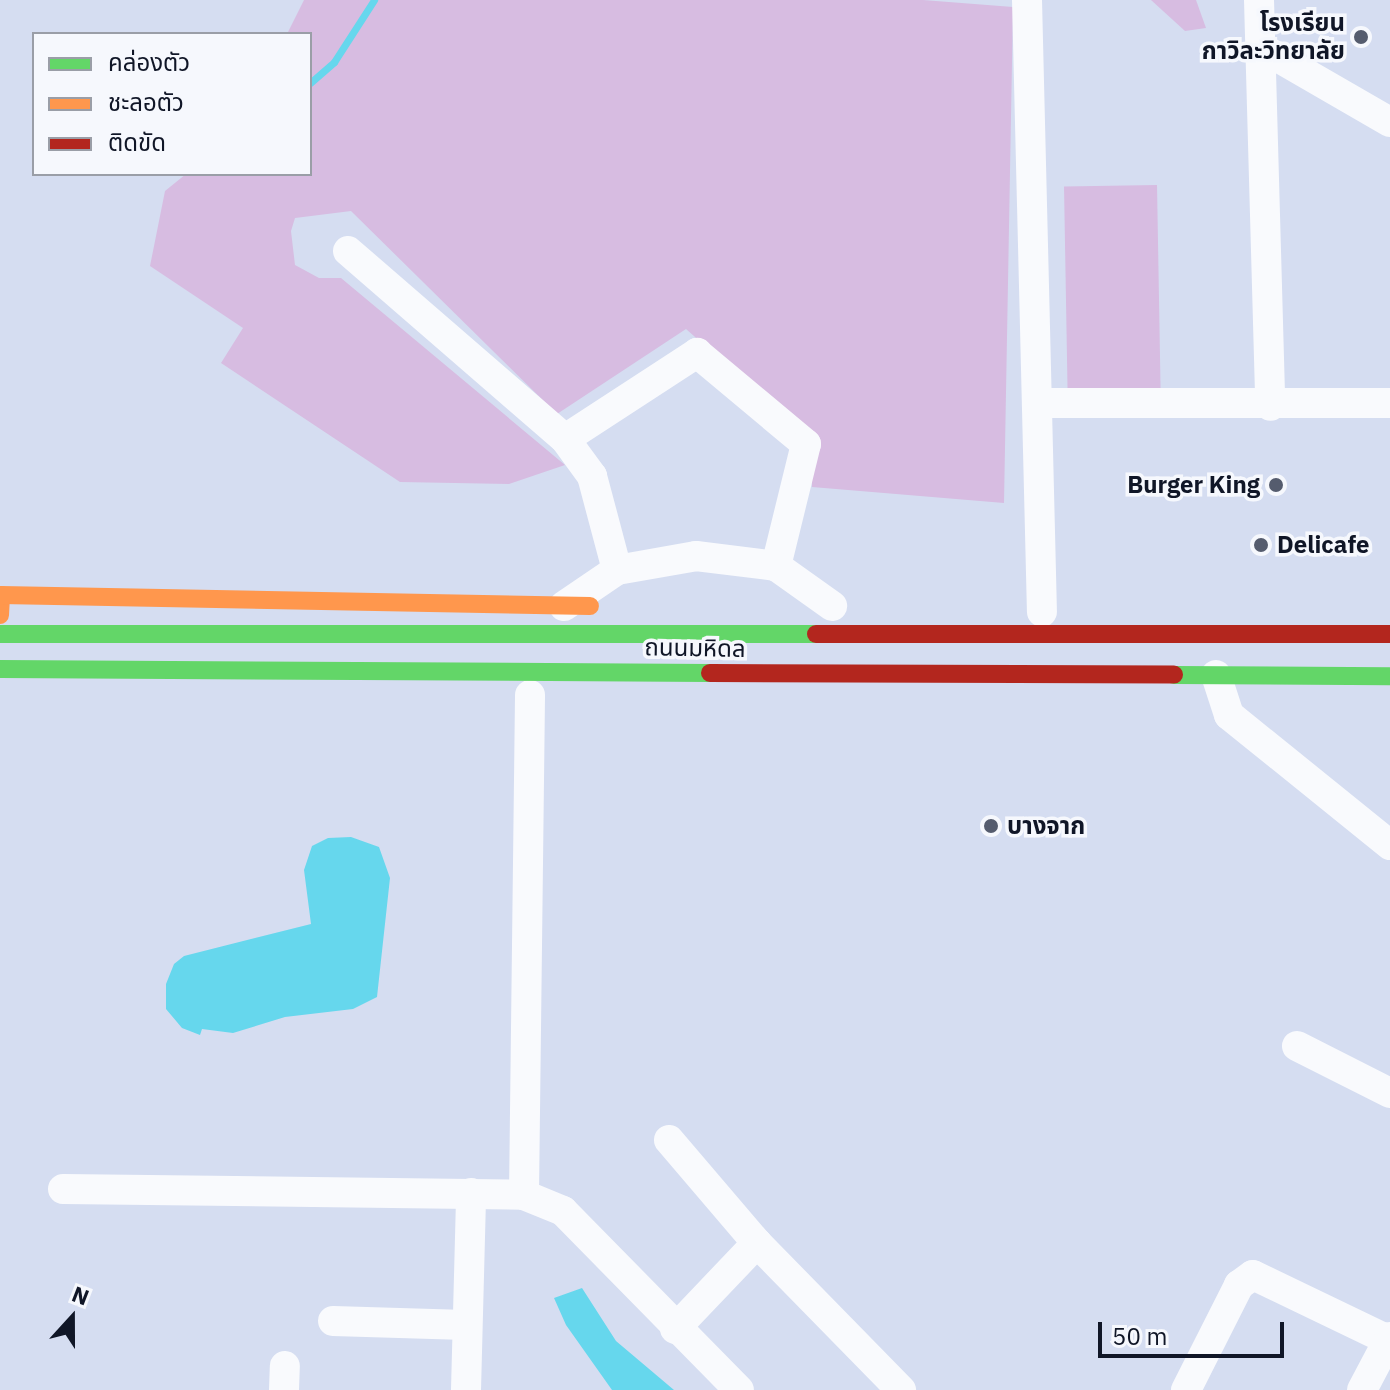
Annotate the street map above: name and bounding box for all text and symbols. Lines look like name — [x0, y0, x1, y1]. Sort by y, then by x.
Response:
place label: โรงเรียน กาวิละวิทยาลัย — [1202, 9, 1345, 65]
marker: โรงเรียน กาวิละวิทยาลัย — [1352, 28, 1370, 46]
legend — [32, 32, 312, 176]
text: คล่องตัว — [108, 46, 190, 78]
text: ชะลอตัว — [108, 86, 184, 118]
text: ติดขัด — [108, 126, 166, 158]
place label: Burger King — [1127, 471, 1260, 499]
marker: Burger King — [1267, 476, 1285, 494]
place label: Delicafe — [1277, 531, 1369, 559]
marker: Delicafe — [1252, 536, 1270, 554]
street label: ถนนมหิดล — [644, 633, 746, 663]
place label: บางจาก — [1007, 812, 1085, 840]
marker: บางจาก — [982, 817, 1000, 835]
north arrow — [32, 1278, 112, 1358]
text: N — [68, 1279, 93, 1312]
scale bar — [1102, 1306, 1288, 1356]
text: 50 m — [1112, 1320, 1167, 1352]

